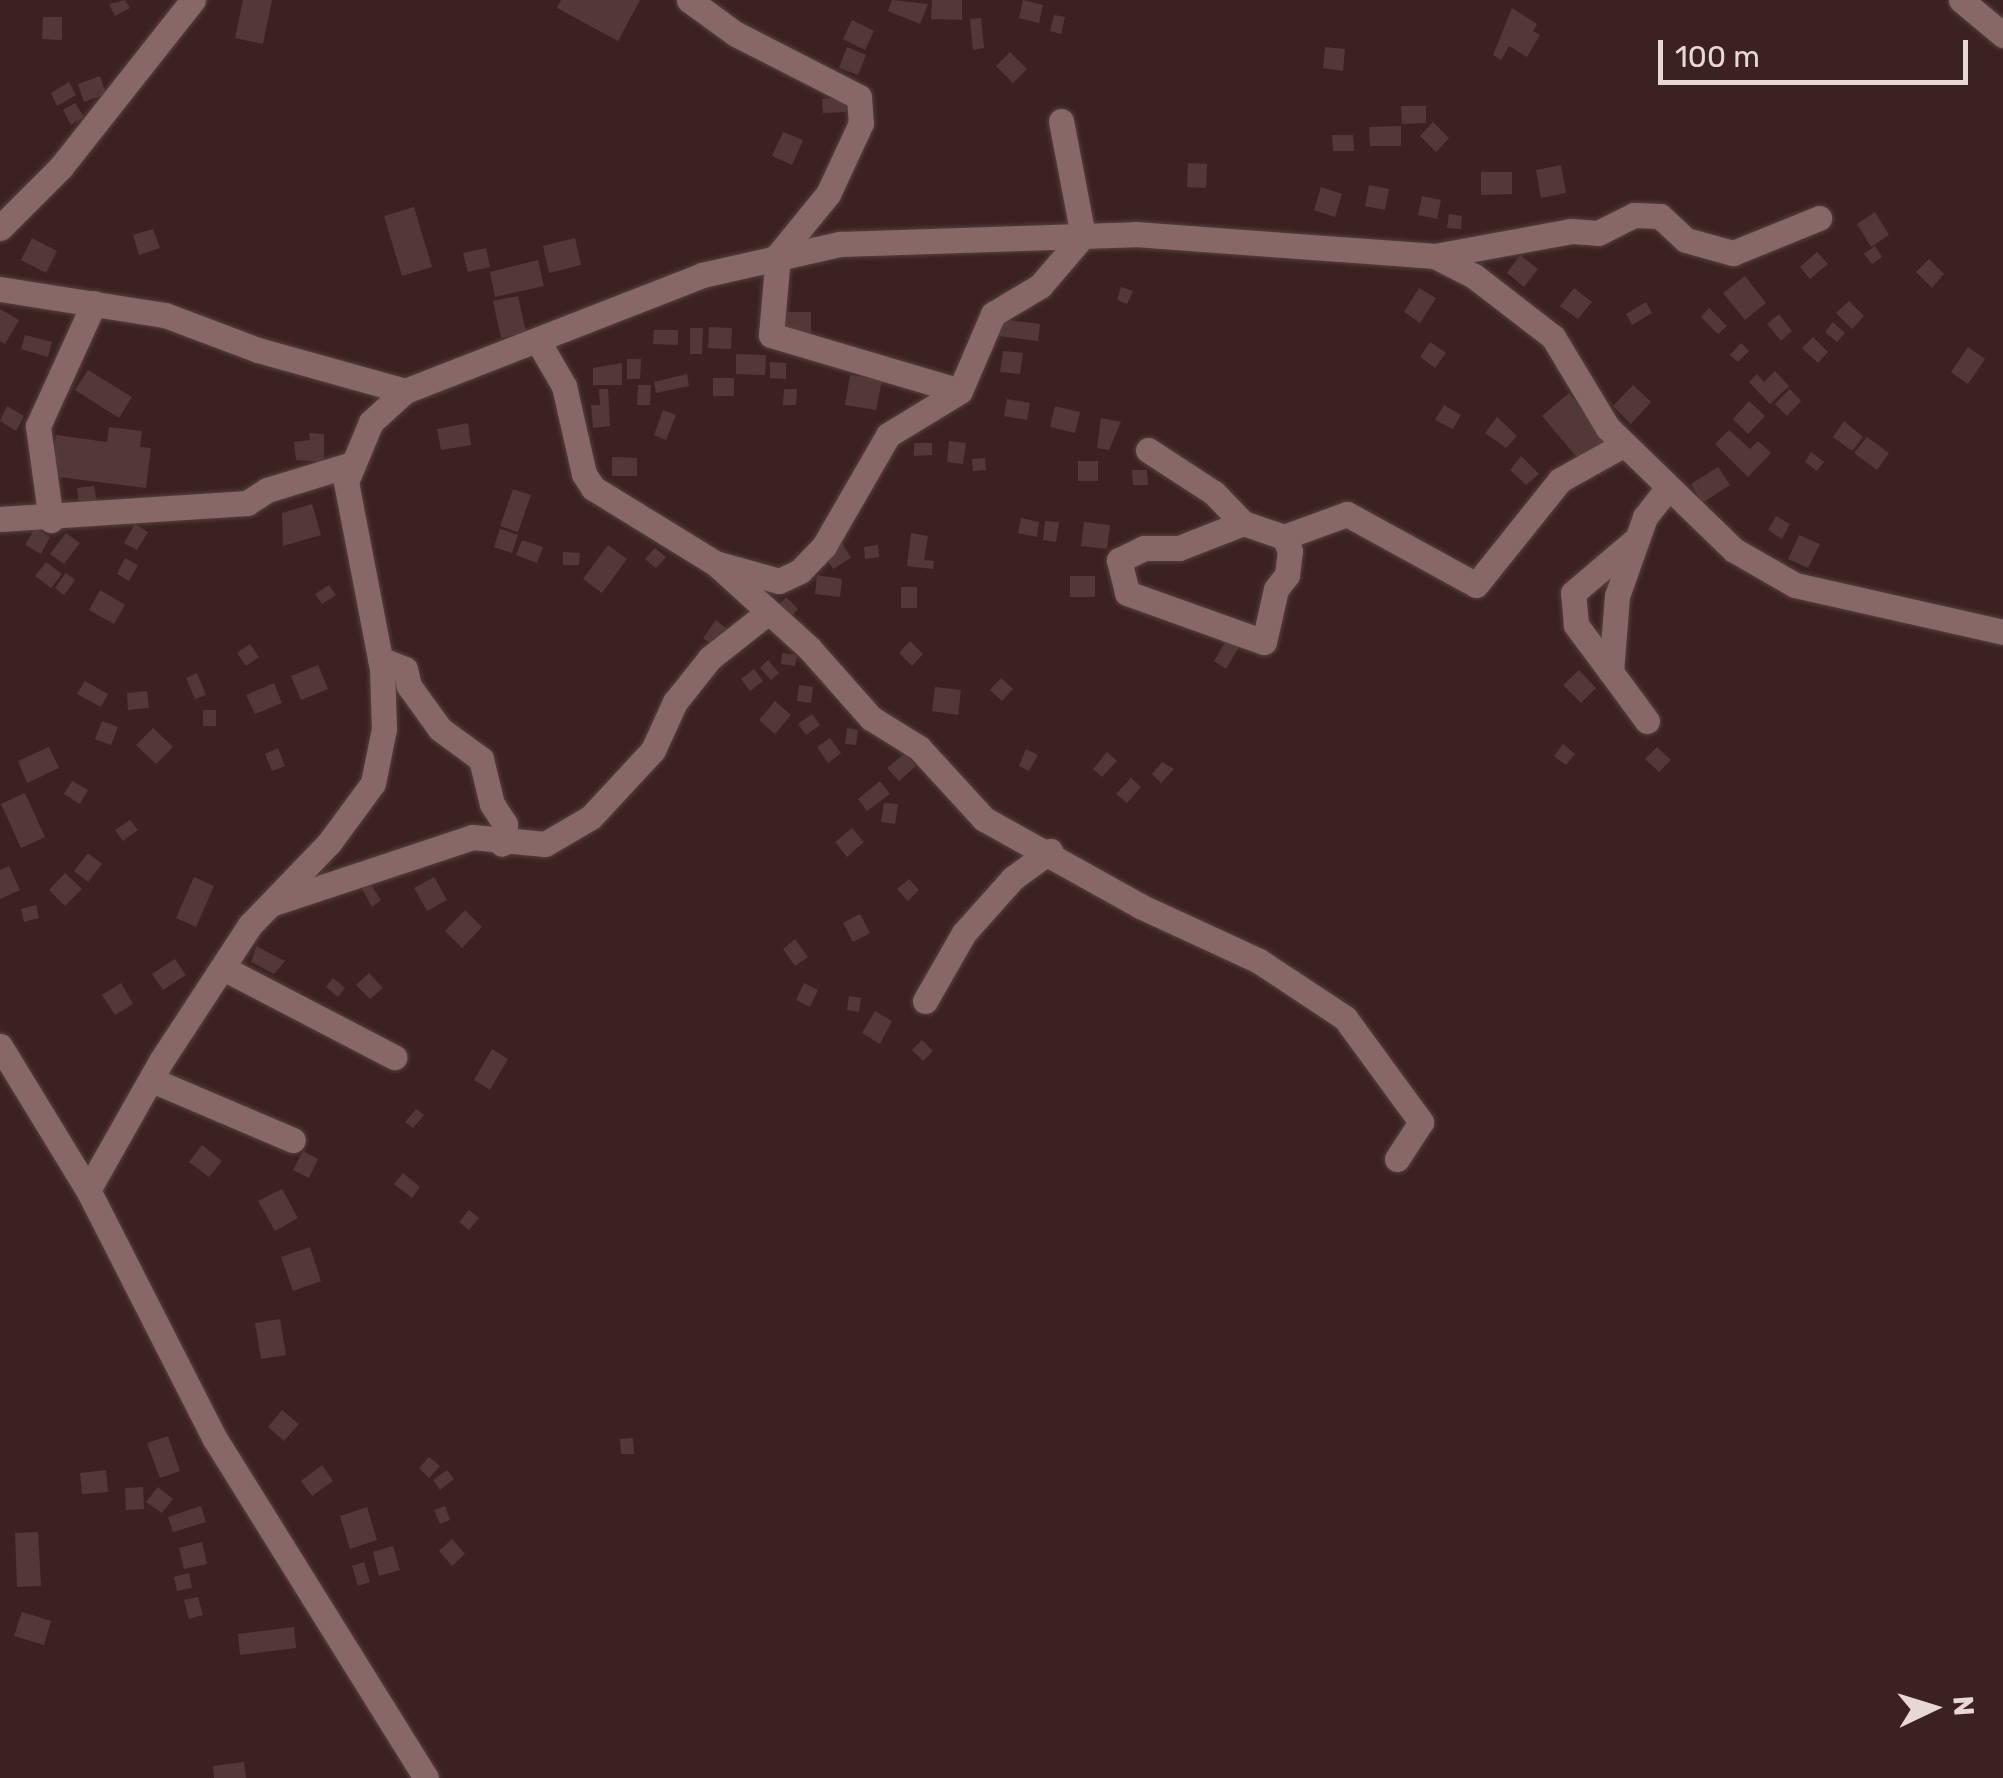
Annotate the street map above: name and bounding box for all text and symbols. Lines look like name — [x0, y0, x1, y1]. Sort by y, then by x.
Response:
scale bar — [1663, 20, 1973, 82]
text: 100 m — [1675, 39, 1760, 75]
north arrow — [1883, 1658, 1983, 1758]
text: N — [1946, 1695, 1981, 1717]

